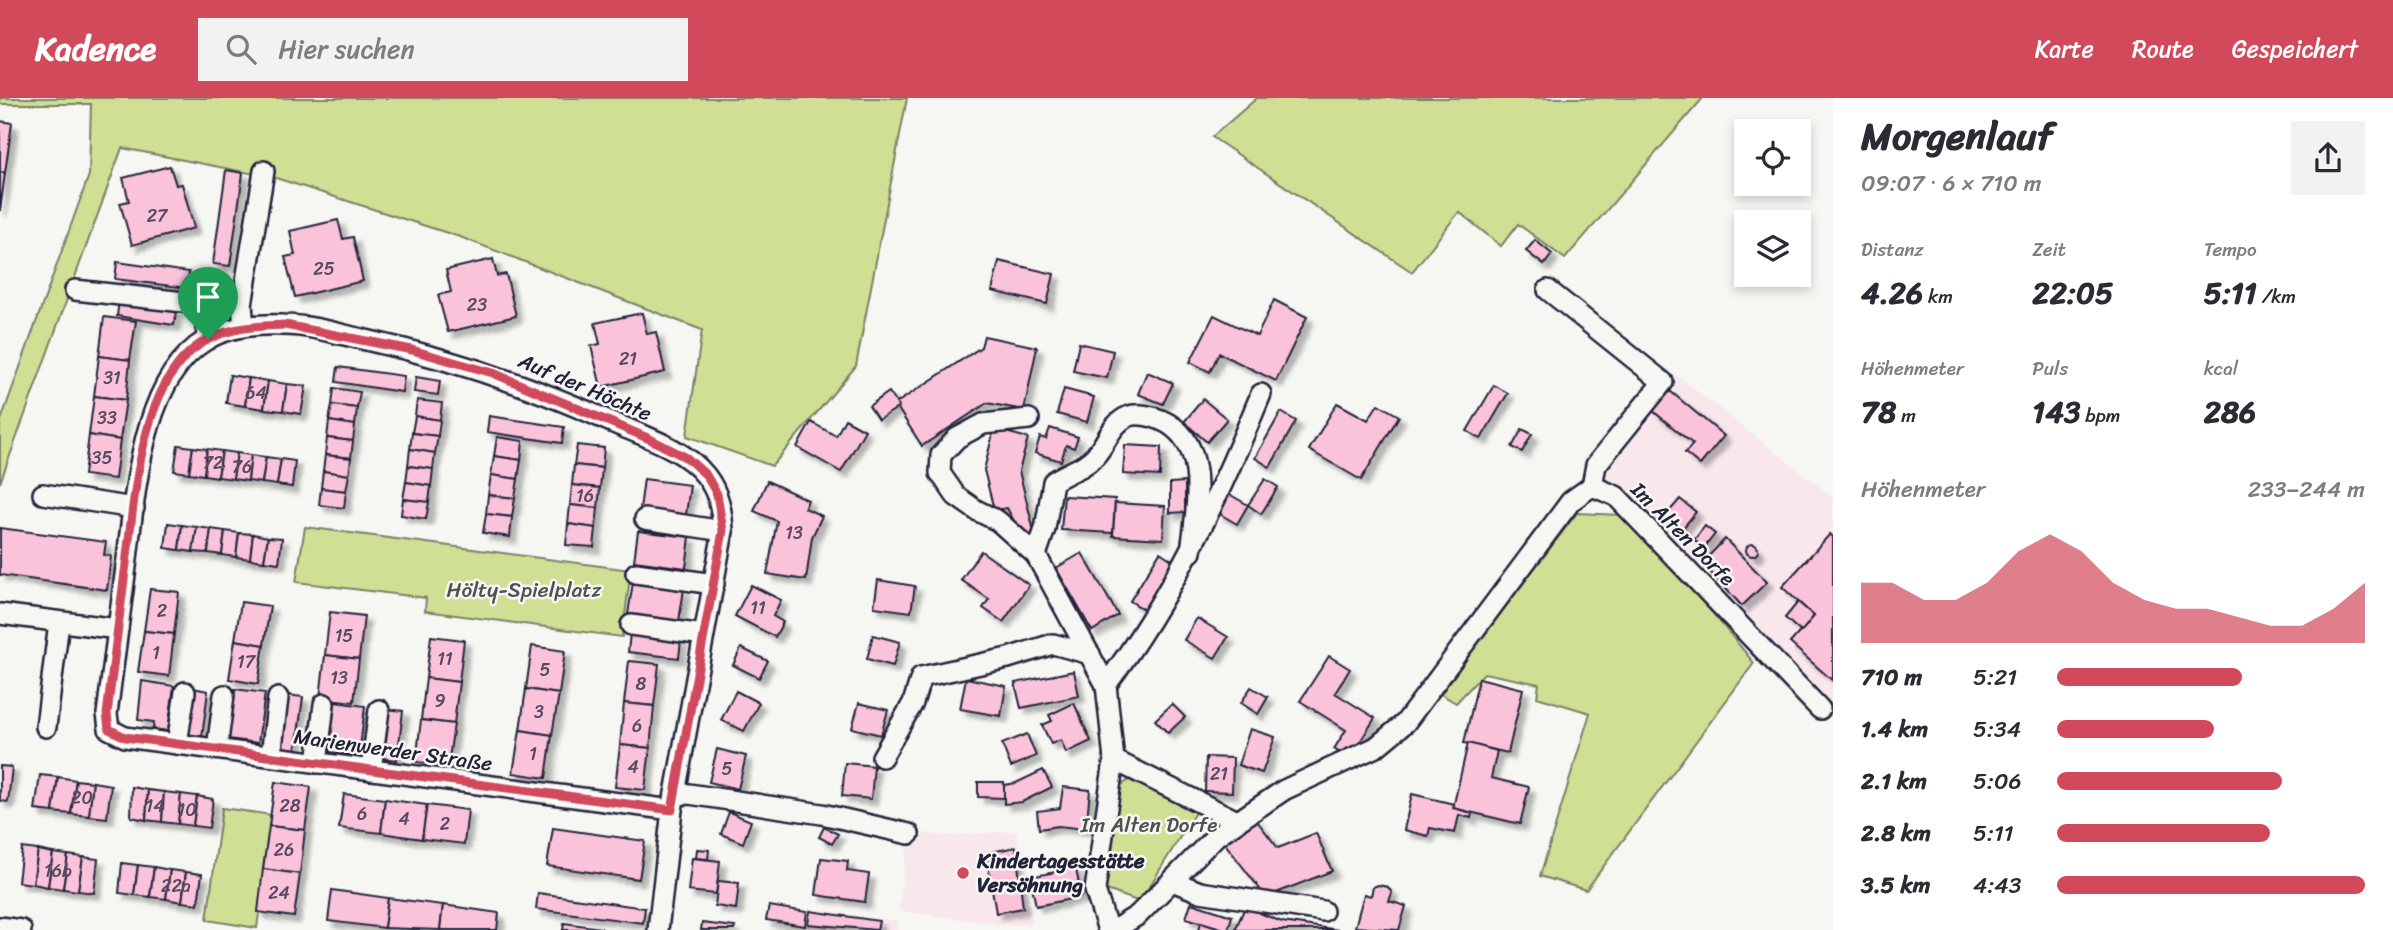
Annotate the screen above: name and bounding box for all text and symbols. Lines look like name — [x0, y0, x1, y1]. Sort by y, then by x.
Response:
search box — [198, 18, 688, 81]
text: Kadence — [35, 20, 156, 78]
text: Hier suchen — [278, 26, 414, 72]
text: Karte — [2035, 28, 2094, 70]
text: Route — [2132, 28, 2194, 70]
text: Gespeichert — [2232, 28, 2358, 70]
icon: search — [222, 30, 260, 68]
text: Morgenlauf — [1861, 103, 2053, 170]
map controls — [1734, 119, 1811, 287]
button: locate — [1734, 119, 1811, 196]
button: share — [2291, 121, 2365, 195]
text: 09:07 · 6 × 710 m — [1861, 163, 2041, 204]
house number: 27 — [147, 200, 169, 232]
button: layers — [1734, 210, 1811, 287]
text: Distanz — [1861, 233, 1924, 266]
text: Zeit — [2032, 233, 2066, 266]
text: Tempo — [2204, 233, 2257, 266]
house number: 25 — [313, 253, 335, 285]
text: 4.26 — [1861, 266, 1923, 320]
text: 22:05 — [2032, 266, 2113, 320]
text: 5:11 — [2204, 266, 2257, 320]
pin — [178, 267, 238, 339]
icon: arrive — [189, 278, 227, 316]
text: km — [1923, 280, 1953, 313]
text: /km — [2257, 280, 2296, 313]
house number: 23 — [467, 289, 487, 321]
street label: Auf der Höchte — [511, 341, 658, 432]
house number: 21 — [619, 343, 637, 375]
text: Höhenmeter — [1861, 352, 1964, 385]
text: Puls — [2032, 352, 2068, 385]
text: kcal — [2204, 352, 2238, 385]
house number: 31 — [103, 362, 121, 394]
house number: 64 — [245, 377, 267, 409]
text: 78 — [1861, 385, 1896, 439]
text: 143 — [2032, 385, 2080, 439]
text: 286 — [2204, 385, 2256, 439]
text: m — [1896, 399, 1916, 432]
text: bpm — [2080, 399, 2120, 432]
house number: 33 — [97, 402, 117, 434]
house number: 35 — [92, 442, 112, 474]
house number: 72 — [203, 447, 223, 479]
house number: 76 — [232, 451, 252, 483]
text: Höhenmeter — [1861, 469, 1985, 510]
text: 233–244 m — [2248, 469, 2365, 510]
street label: Im Alten Dorfe — [1621, 472, 1745, 596]
house number: 16 — [576, 480, 594, 512]
house number: 13 — [785, 517, 803, 549]
park label: Hölty-Spielplatz — [447, 571, 601, 609]
house number: 11 — [750, 592, 766, 624]
house number: 2 — [157, 595, 167, 627]
house number: 15 — [335, 620, 353, 652]
house number: 1 — [152, 637, 160, 669]
house number: 11 — [437, 643, 453, 675]
house number: 17 — [237, 646, 257, 678]
house number: 5 — [540, 654, 551, 686]
text: 710 m — [1861, 657, 1922, 698]
text: 5:21 — [1973, 657, 2017, 698]
house number: 13 — [330, 662, 348, 694]
house number: 8 — [636, 668, 647, 700]
house number: 9 — [434, 685, 446, 717]
house number: 3 — [534, 696, 544, 728]
text: 1.4 km — [1861, 709, 1928, 750]
text: 5:34 — [1973, 709, 2021, 750]
house number: 6 — [632, 710, 642, 742]
street label: Marienwerder Straße — [291, 717, 495, 783]
house number: 1 — [529, 738, 537, 770]
house number: 4 — [627, 751, 639, 783]
house number: 5 — [722, 753, 733, 785]
house number: 21 — [1210, 758, 1228, 790]
text: 2.1 km — [1861, 761, 1927, 802]
text: 5:06 — [1973, 761, 2022, 802]
house number: 20 — [71, 782, 93, 814]
house number: 14 — [146, 790, 164, 822]
house number: 28 — [279, 790, 301, 822]
house number: 10 — [177, 794, 197, 826]
house number: 6 — [357, 798, 367, 830]
house number: 4 — [398, 803, 410, 835]
park label: Im Alten Dorfe — [1080, 806, 1217, 844]
house number: 2 — [440, 808, 450, 840]
text: 2.8 km — [1861, 813, 1931, 854]
text: 5:11 — [1973, 813, 2014, 854]
house number: 26 — [274, 834, 294, 866]
place label: Kindertagesstätte Versöhnung — [976, 842, 1145, 904]
house number: 16b — [44, 855, 72, 887]
marker: Kindertagesstätte Versöhnung — [955, 865, 971, 881]
text: 3.5 km — [1861, 865, 1930, 906]
text: 4:43 — [1973, 865, 2021, 906]
house number: 22a — [161, 870, 191, 902]
house number: 24 — [268, 877, 290, 909]

